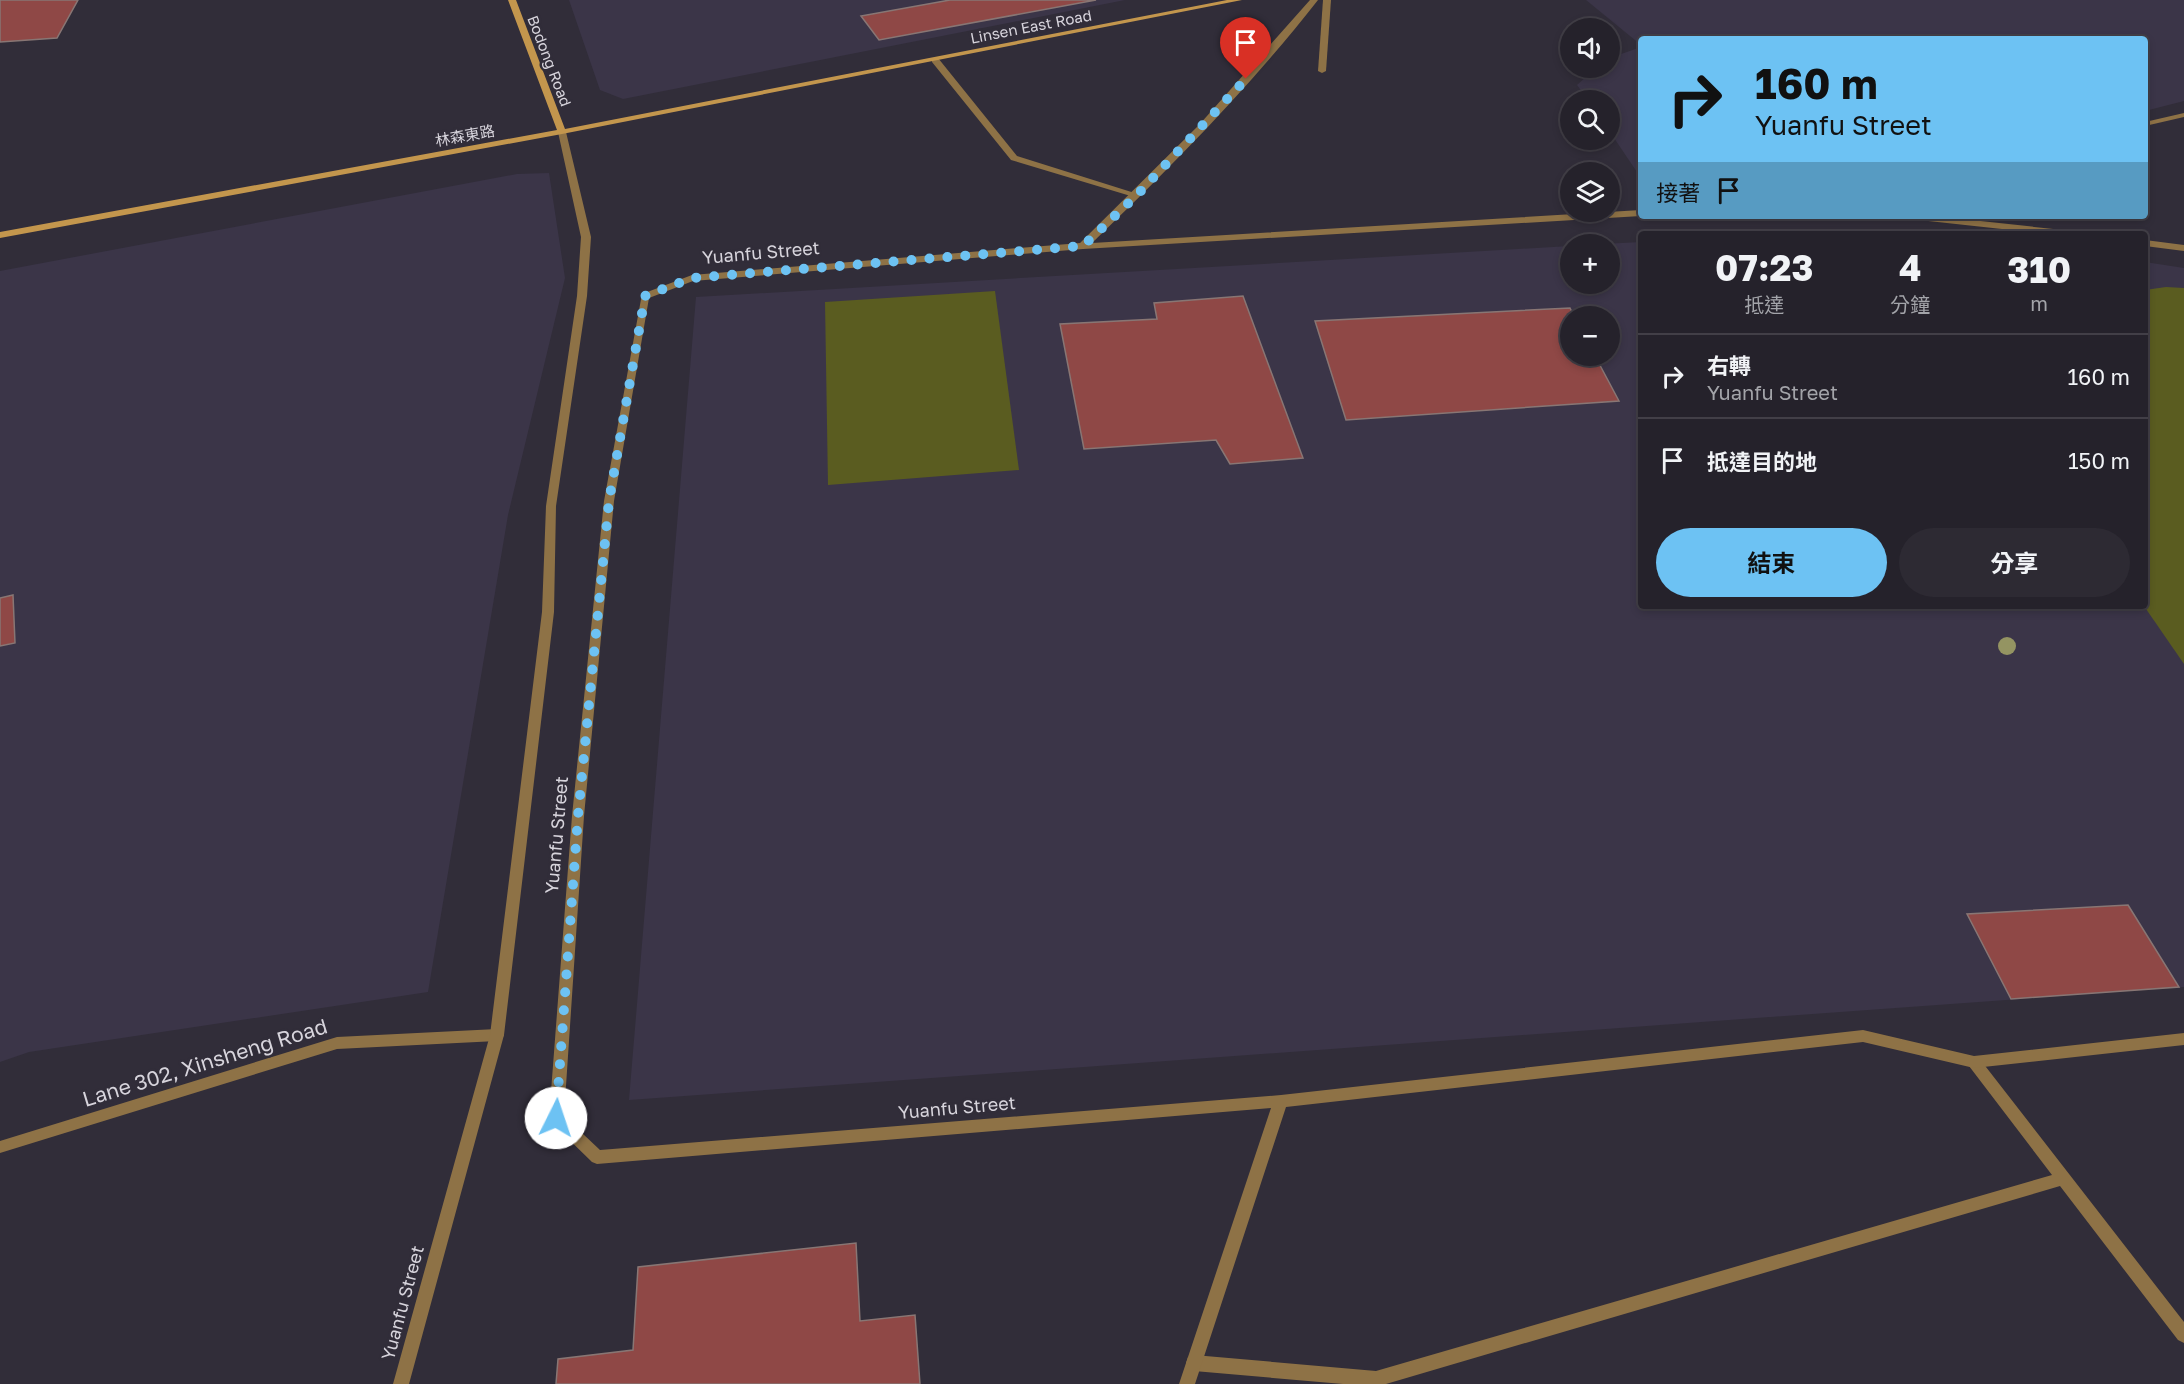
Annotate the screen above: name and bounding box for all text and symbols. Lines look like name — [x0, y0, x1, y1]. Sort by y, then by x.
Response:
street label: Linsen East Road — [969, 5, 1093, 47]
street label: Bodong Road — [524, 12, 576, 109]
pin — [1220, 17, 1271, 79]
map controls — [1560, 18, 1620, 366]
button: sound — [1560, 18, 1620, 78]
icon: arrive — [1229, 26, 1262, 59]
text: 160 m — [1755, 58, 1878, 108]
icon: right — [1656, 60, 1734, 138]
button: search — [1560, 90, 1620, 150]
text: Yuanfu Street — [1755, 109, 1932, 141]
street label: 林森東路 — [434, 121, 496, 149]
button: layers — [1560, 162, 1620, 222]
icon: arrive — [1712, 174, 1745, 207]
text: 接著 — [1656, 179, 1700, 206]
button: + — [1560, 234, 1620, 294]
street label: Yuanfu Street — [701, 236, 821, 268]
text: 07:23 — [1715, 246, 1813, 289]
text: 4 — [1899, 246, 1922, 289]
text: 310 — [2007, 248, 2071, 291]
text: m — [2030, 291, 2048, 315]
text: 抵達 — [1744, 292, 1784, 316]
text: 分鐘 — [1890, 292, 1930, 316]
button: − — [1560, 306, 1620, 366]
text: 右轉 — [1707, 352, 1751, 379]
icon: right — [1656, 360, 1689, 393]
text: 160 m — [2067, 363, 2130, 390]
text: Yuanfu Street — [1707, 380, 1838, 404]
icon: arrive — [1656, 444, 1689, 477]
text: 150 m — [2068, 447, 2130, 474]
text: 抵達目的地 — [1707, 448, 1817, 475]
button: 結束 — [1656, 528, 1887, 597]
button: 分享 — [1899, 528, 2130, 597]
street label: Yuanfu Street — [540, 775, 572, 895]
street label: Lane 302, Xinsheng Road — [79, 1012, 330, 1112]
position arrow — [524, 1086, 588, 1150]
street label: Yuanfu Street — [897, 1091, 1017, 1123]
street label: Yuanfu Street — [376, 1243, 428, 1362]

